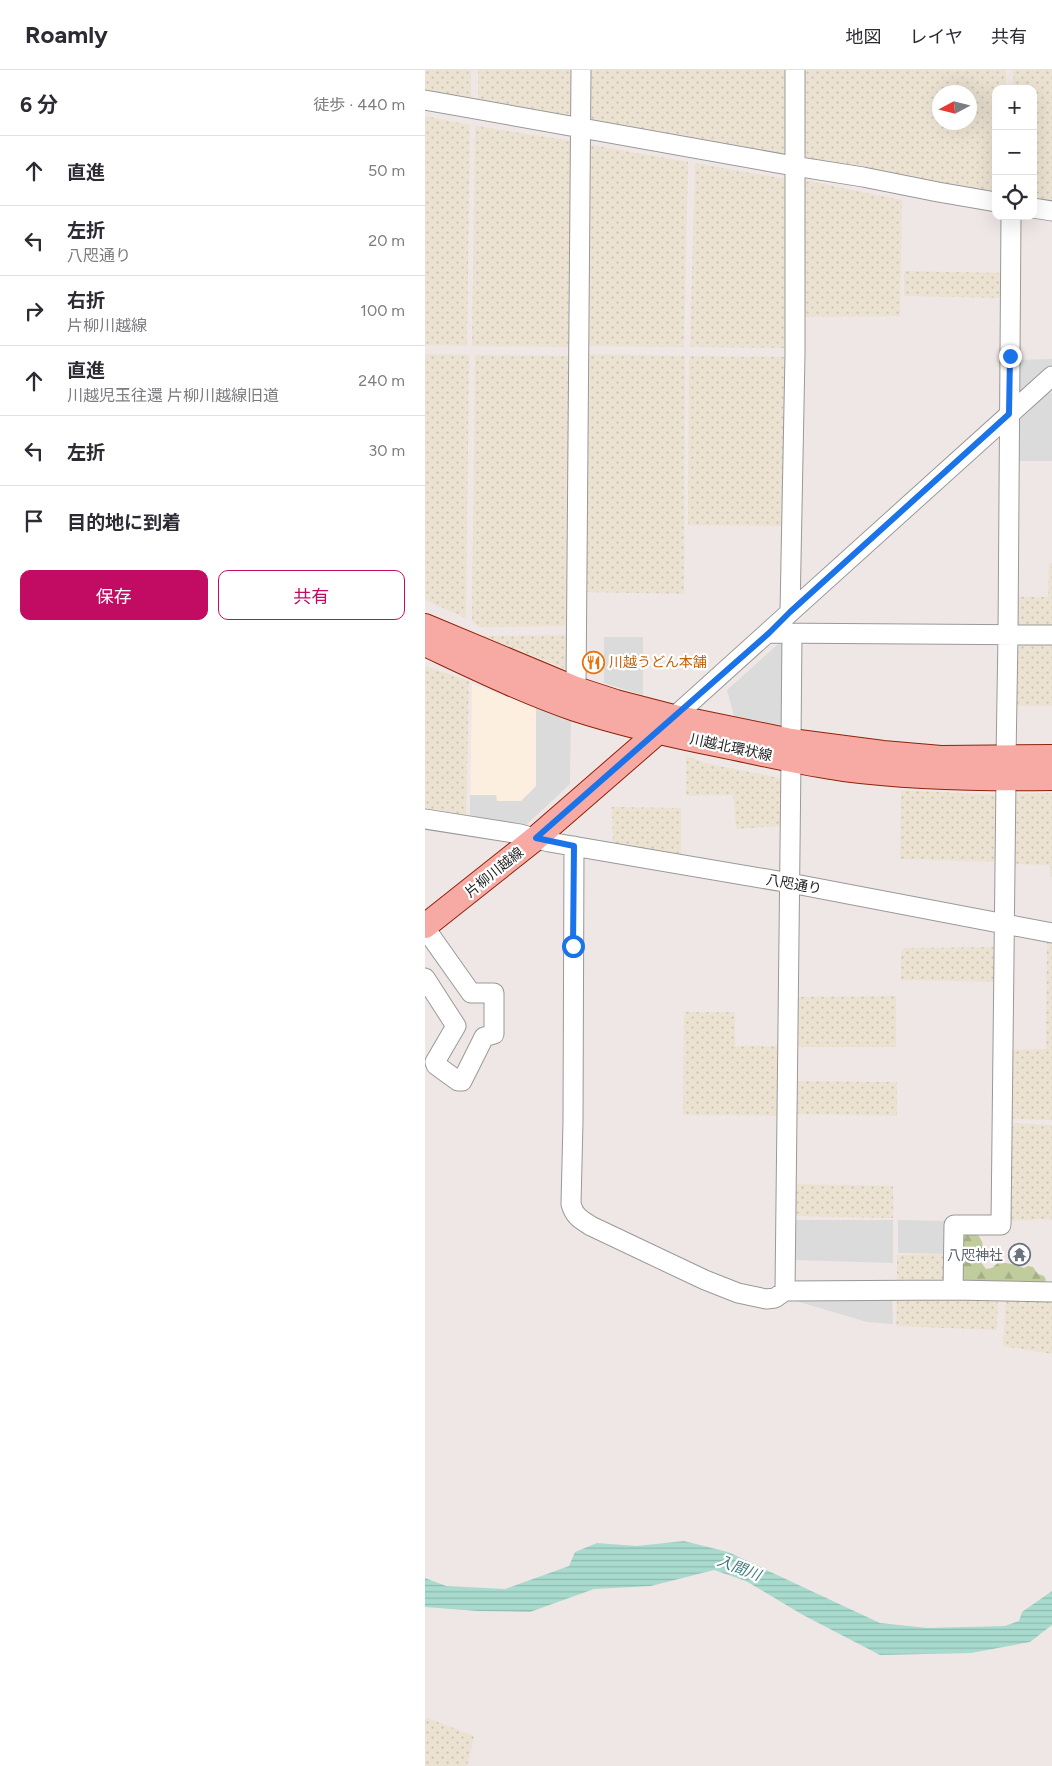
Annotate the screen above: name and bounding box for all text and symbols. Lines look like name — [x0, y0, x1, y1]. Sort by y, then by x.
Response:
text: Roamly — [25, 20, 108, 49]
text: 地図 — [846, 26, 882, 48]
text: レイヤ — [910, 26, 963, 48]
text: 共有 — [991, 26, 1027, 48]
north arrow — [932, 85, 977, 130]
map controls — [992, 85, 1037, 220]
button: + — [992, 85, 1037, 130]
text: 6 分 — [20, 92, 58, 117]
text: 徒歩 · 440 m — [313, 95, 405, 114]
button: − — [992, 130, 1037, 175]
icon: ahead — [20, 157, 48, 185]
text: 直進 — [67, 161, 105, 184]
text: 50 m — [368, 161, 405, 180]
button: locate — [992, 175, 1037, 220]
text: 左折 — [67, 219, 105, 242]
icon: left — [20, 227, 48, 255]
text: 20 m — [368, 231, 405, 250]
text: 八咫通り — [67, 246, 131, 265]
text: 右折 — [67, 289, 105, 312]
icon: right — [20, 297, 48, 325]
text: 100 m — [360, 301, 405, 320]
text: 片柳川越線 — [67, 316, 147, 335]
route end — [999, 345, 1022, 368]
text: 直進 — [67, 359, 105, 382]
icon: ahead — [20, 367, 48, 395]
text: 240 m — [358, 371, 405, 390]
text: 川越児玉往還 片柳川越線旧道 — [67, 386, 279, 405]
icon: left — [20, 437, 48, 465]
text: 左折 — [67, 441, 105, 464]
text: 30 m — [368, 441, 405, 460]
icon: arrive — [20, 507, 48, 535]
text: 目的地に到着 — [67, 511, 181, 534]
button: 保存 — [20, 570, 208, 620]
button: 共有 — [218, 570, 405, 620]
restaurant icon: 川越うどん本舗 — [581, 650, 605, 674]
place label: 川越うどん本舗 — [609, 654, 707, 671]
street label: 川越北環状線 — [688, 730, 774, 765]
street label: 片柳川越線 — [462, 844, 527, 901]
street label: 八咫通り — [765, 871, 823, 898]
route start — [562, 935, 585, 958]
temple icon: 八咫神社 — [1007, 1243, 1031, 1267]
place label: 八咫神社 — [947, 1247, 1003, 1264]
water label: 入間川 — [715, 1552, 765, 1585]

